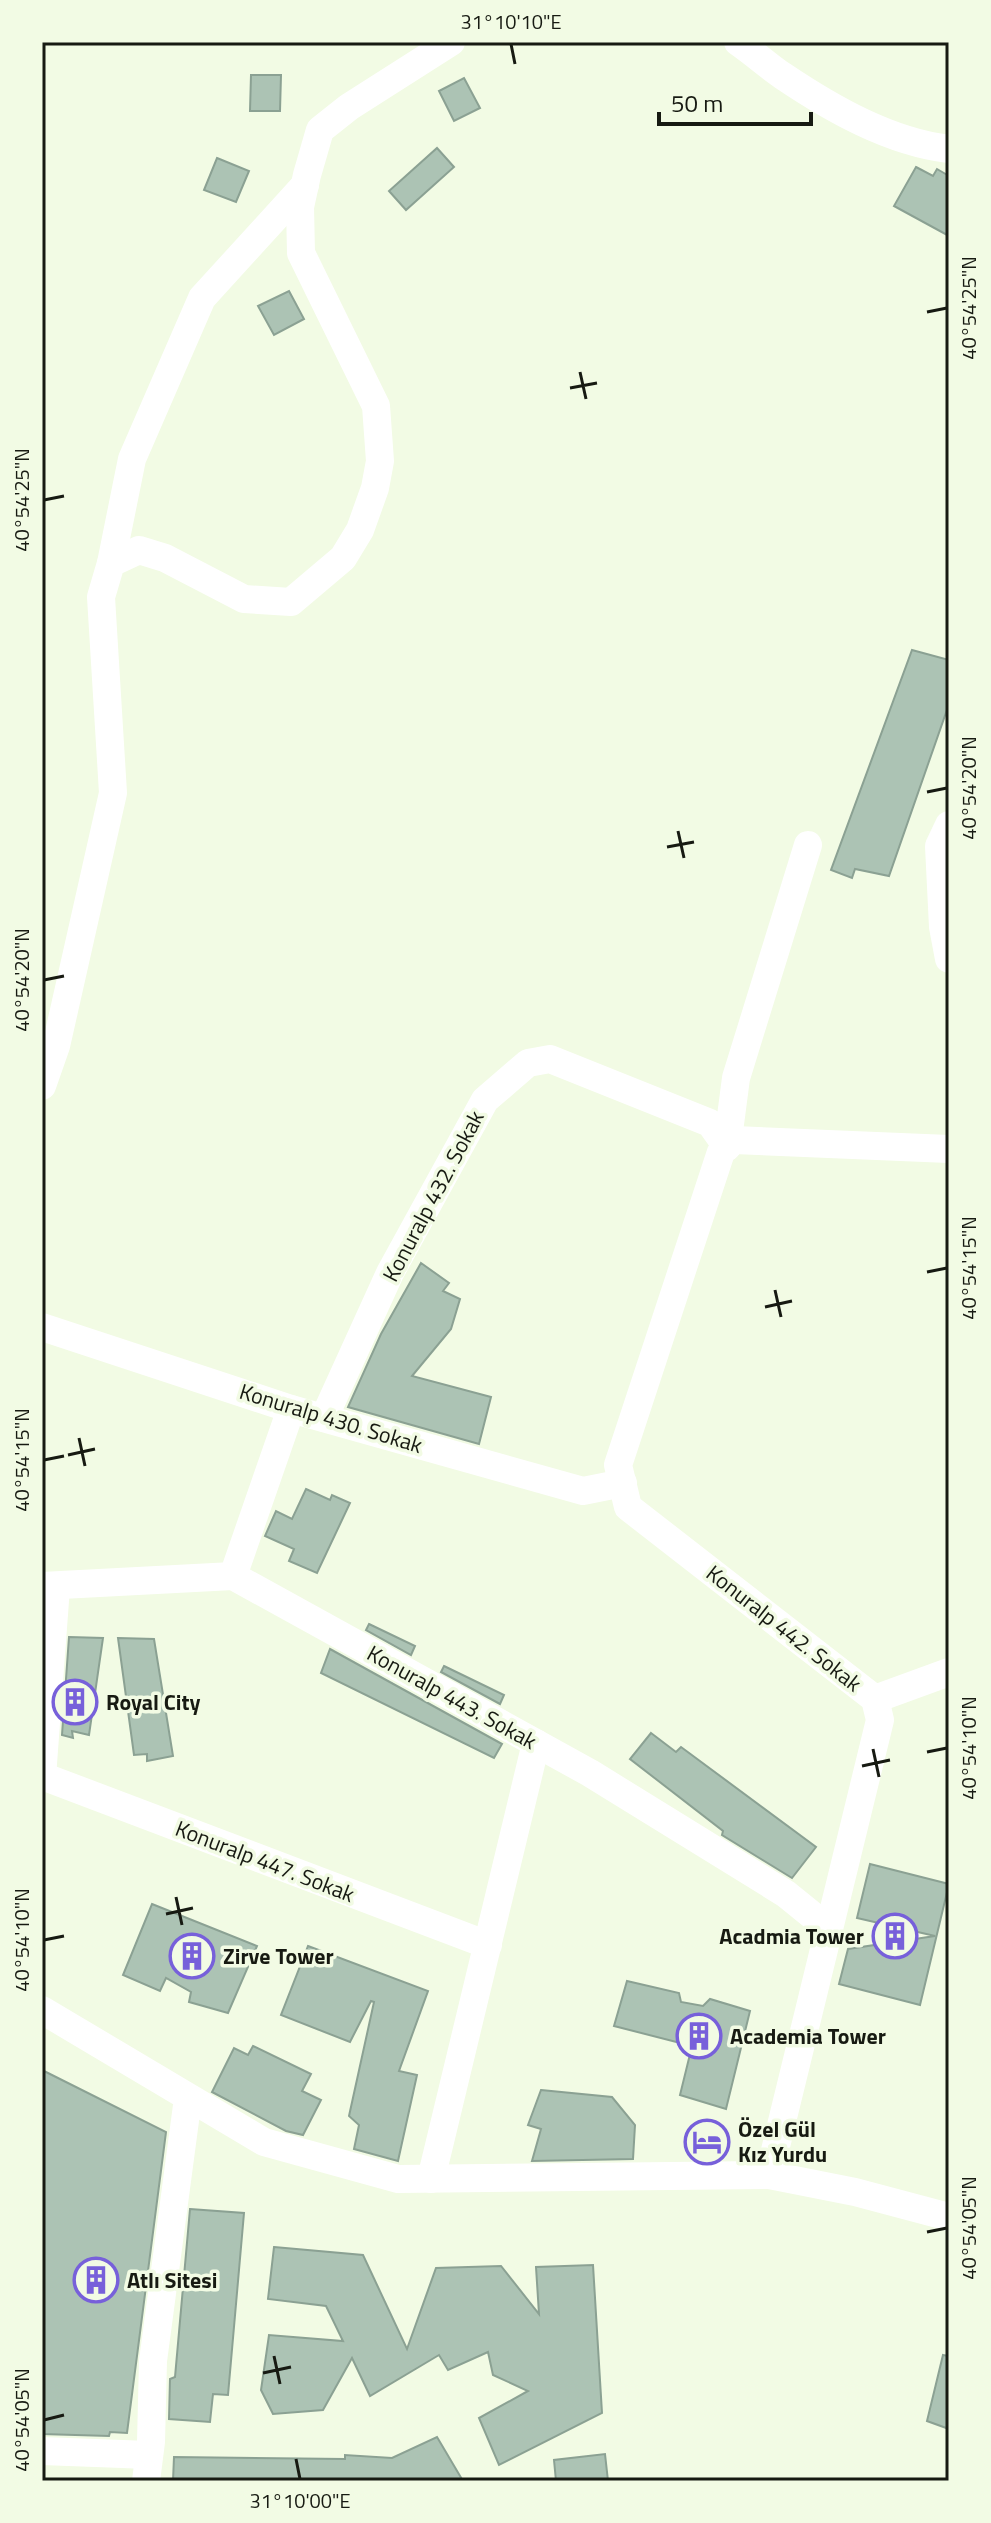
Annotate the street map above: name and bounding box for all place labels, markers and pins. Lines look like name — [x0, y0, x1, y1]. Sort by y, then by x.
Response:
building icon: Royal City — [51, 1678, 99, 1726]
place label: Royal City — [106, 1685, 200, 1719]
building icon: Acadmia Tower — [871, 1912, 919, 1960]
place label: Acadmia Tower — [719, 1919, 864, 1953]
building icon: Zirve Tower — [168, 1932, 216, 1980]
place label: Zirve Tower — [223, 1939, 334, 1973]
building icon: Academia Tower — [675, 2012, 723, 2060]
place label: Academia Tower — [730, 2019, 886, 2053]
place label: Özel Gül Kız Yurdu — [738, 2112, 827, 2171]
hotel icon: Özel Gül Kız Yurdu — [683, 2118, 731, 2166]
building icon: Atlı Sitesi — [72, 2256, 120, 2304]
place label: Atlı Sitesi — [127, 2263, 217, 2297]

